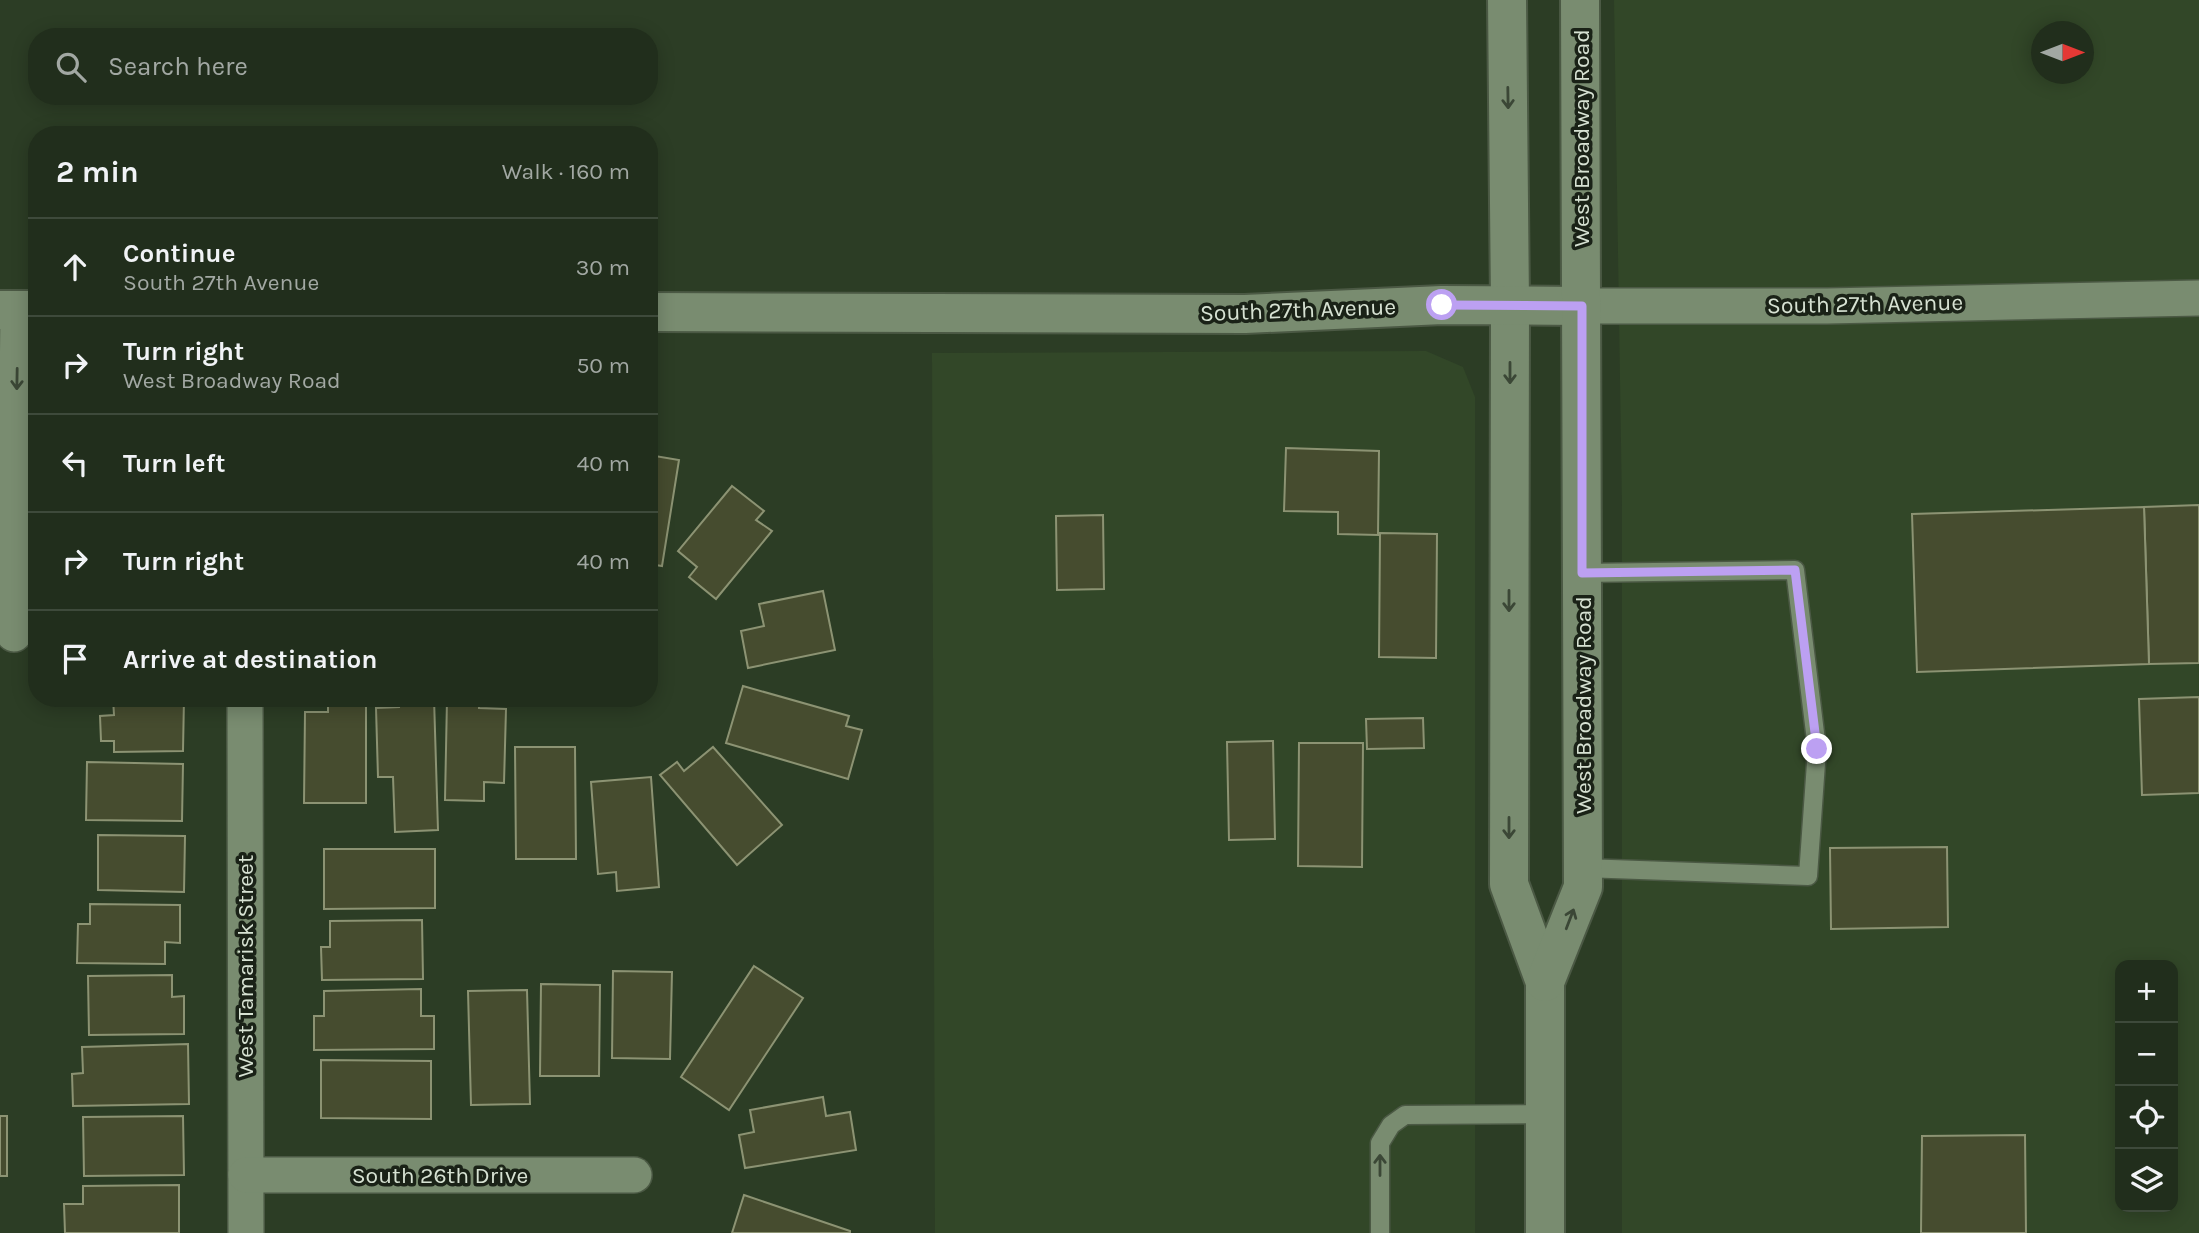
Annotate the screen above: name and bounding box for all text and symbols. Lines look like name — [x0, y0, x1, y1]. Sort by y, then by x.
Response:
north arrow — [2031, 21, 2094, 84]
search box — [28, 28, 658, 105]
street label: West Broadway Road — [1568, 29, 1595, 247]
icon: search — [52, 48, 90, 86]
text: Search here — [108, 51, 248, 82]
one-way arrow — [1501, 87, 1515, 110]
text: 2 min — [56, 154, 139, 190]
text: Walk · 160 m — [502, 158, 630, 185]
text: Continue — [123, 238, 235, 269]
icon: ahead — [56, 248, 94, 286]
text: 30 m — [576, 254, 630, 281]
text: South 27th Avenue — [123, 269, 319, 296]
route start — [1426, 289, 1457, 320]
street label: South 27th Avenue — [1767, 289, 1963, 319]
street label: South 27th Avenue — [1199, 293, 1397, 327]
text: Turn right — [123, 336, 244, 367]
icon: right — [56, 346, 94, 384]
text: 50 m — [576, 352, 630, 379]
one-way arrow — [1503, 362, 1517, 385]
one-way arrow — [11, 367, 24, 390]
text: West Broadway Road — [123, 367, 341, 394]
icon: left — [56, 444, 94, 482]
text: Turn left — [123, 448, 225, 479]
text: 40 m — [577, 450, 630, 477]
icon: right — [56, 542, 94, 580]
text: Turn right — [123, 546, 244, 577]
text: 40 m — [577, 548, 630, 575]
one-way arrow — [1502, 589, 1516, 612]
street label: West Broadway Road — [1570, 596, 1597, 814]
icon: arrive — [56, 640, 94, 678]
text: Arrive at destination — [123, 644, 377, 675]
route end — [1801, 733, 1832, 764]
one-way arrow — [1502, 817, 1516, 840]
street label: West Tamarisk Street — [232, 854, 259, 1078]
one-way arrow — [1565, 909, 1578, 930]
map controls — [2115, 960, 2178, 1212]
button: + — [2115, 960, 2178, 1023]
button: − — [2115, 1023, 2178, 1086]
button: locate — [2115, 1086, 2178, 1149]
button: layers — [2115, 1149, 2178, 1212]
one-way arrow — [1373, 1153, 1387, 1176]
street label: South 26th Drive — [352, 1162, 528, 1189]

